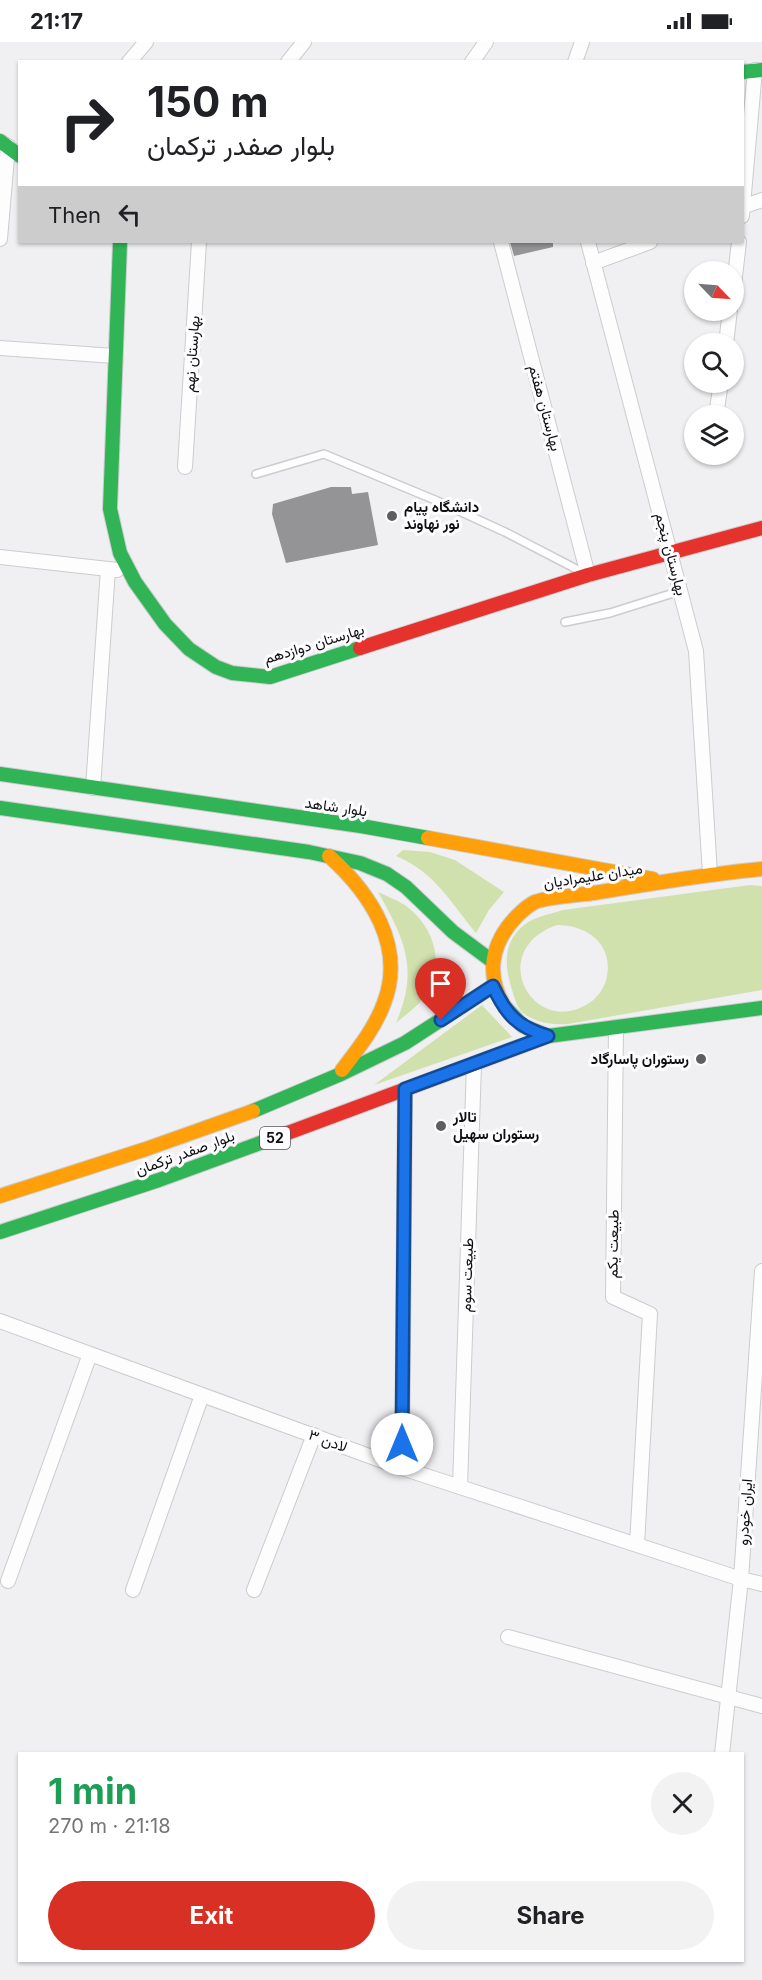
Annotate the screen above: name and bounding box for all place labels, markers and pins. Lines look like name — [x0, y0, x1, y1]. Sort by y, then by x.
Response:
place label: دانشگاه پیام نور نهاوند — [404, 497, 479, 533]
marker: دانشگاه پیام نور نهاوند — [385, 509, 399, 523]
pin — [415, 958, 466, 1020]
place label: رستوران پاسارگاد — [591, 1049, 689, 1069]
marker: رستوران پاسارگاد — [694, 1052, 708, 1066]
place label: تالار رستوران سهیل — [452, 1107, 539, 1143]
marker: تالار رستوران سهیل — [434, 1119, 448, 1133]

